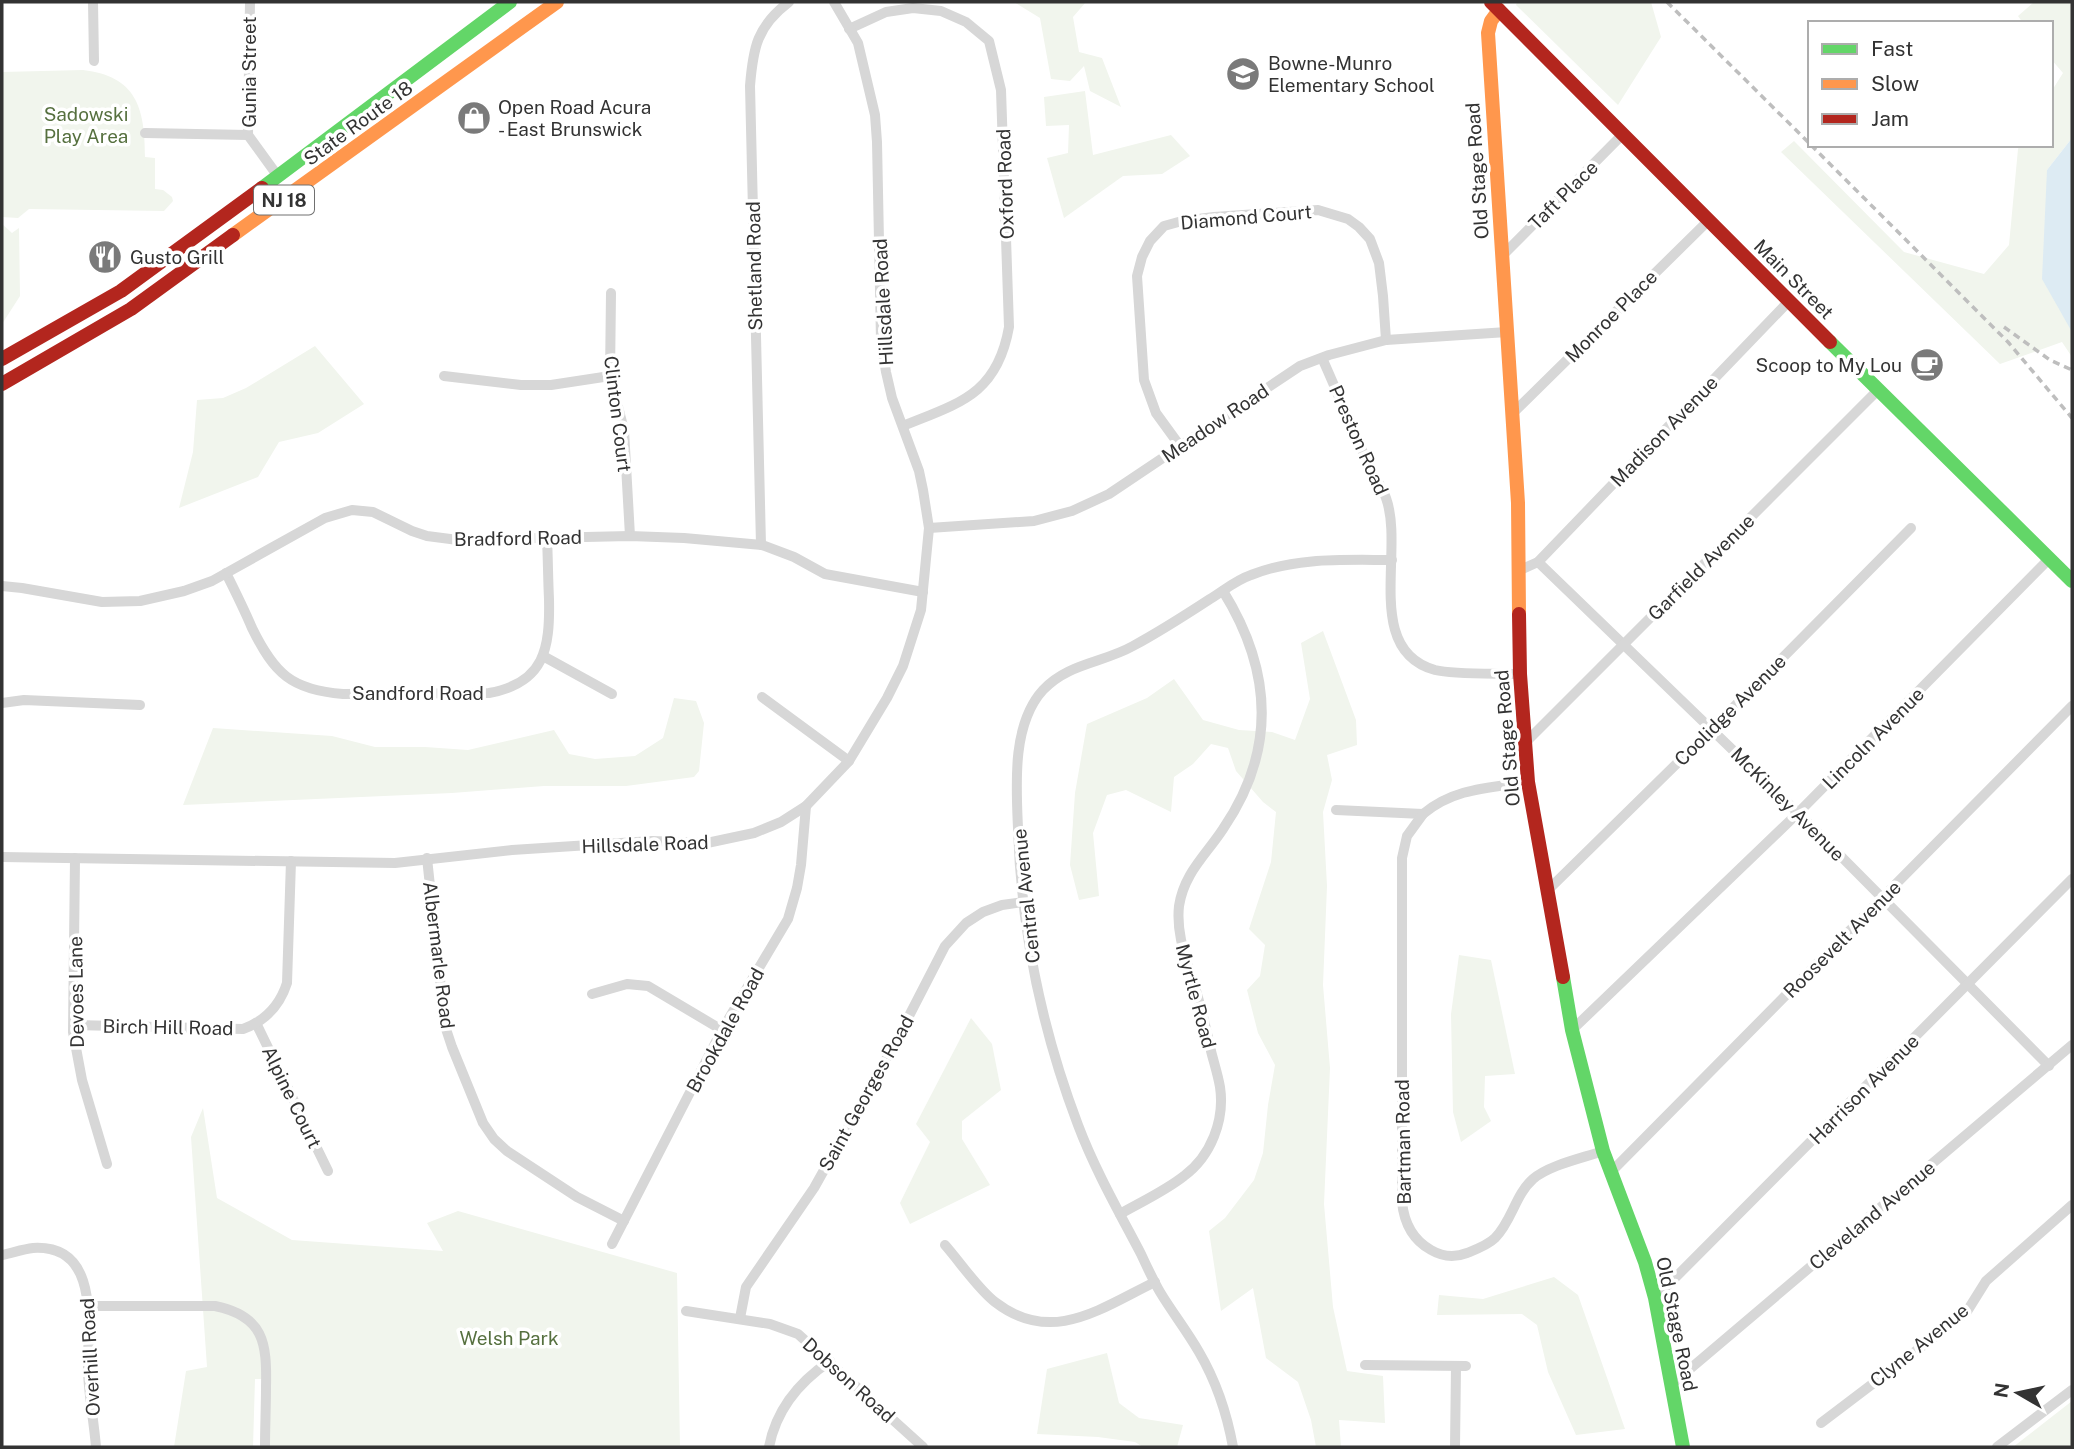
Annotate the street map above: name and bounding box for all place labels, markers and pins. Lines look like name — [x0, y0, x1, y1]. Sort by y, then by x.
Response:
place label: Bowne-Munro Elementary School — [1268, 52, 1435, 96]
school or university icon: Bowne-Munro Elementary School — [1224, 55, 1262, 93]
place label: Open Road Acura - East Brunswick — [498, 96, 651, 140]
shop icon: Open Road Acura - East Brunswick — [455, 99, 493, 137]
restaurant icon: Gusto Grill — [86, 238, 124, 276]
place label: Gusto Grill — [130, 246, 224, 268]
cafe icon: Scoop to My Lou — [1908, 346, 1946, 384]
place label: Scoop to My Lou — [1755, 354, 1902, 376]

